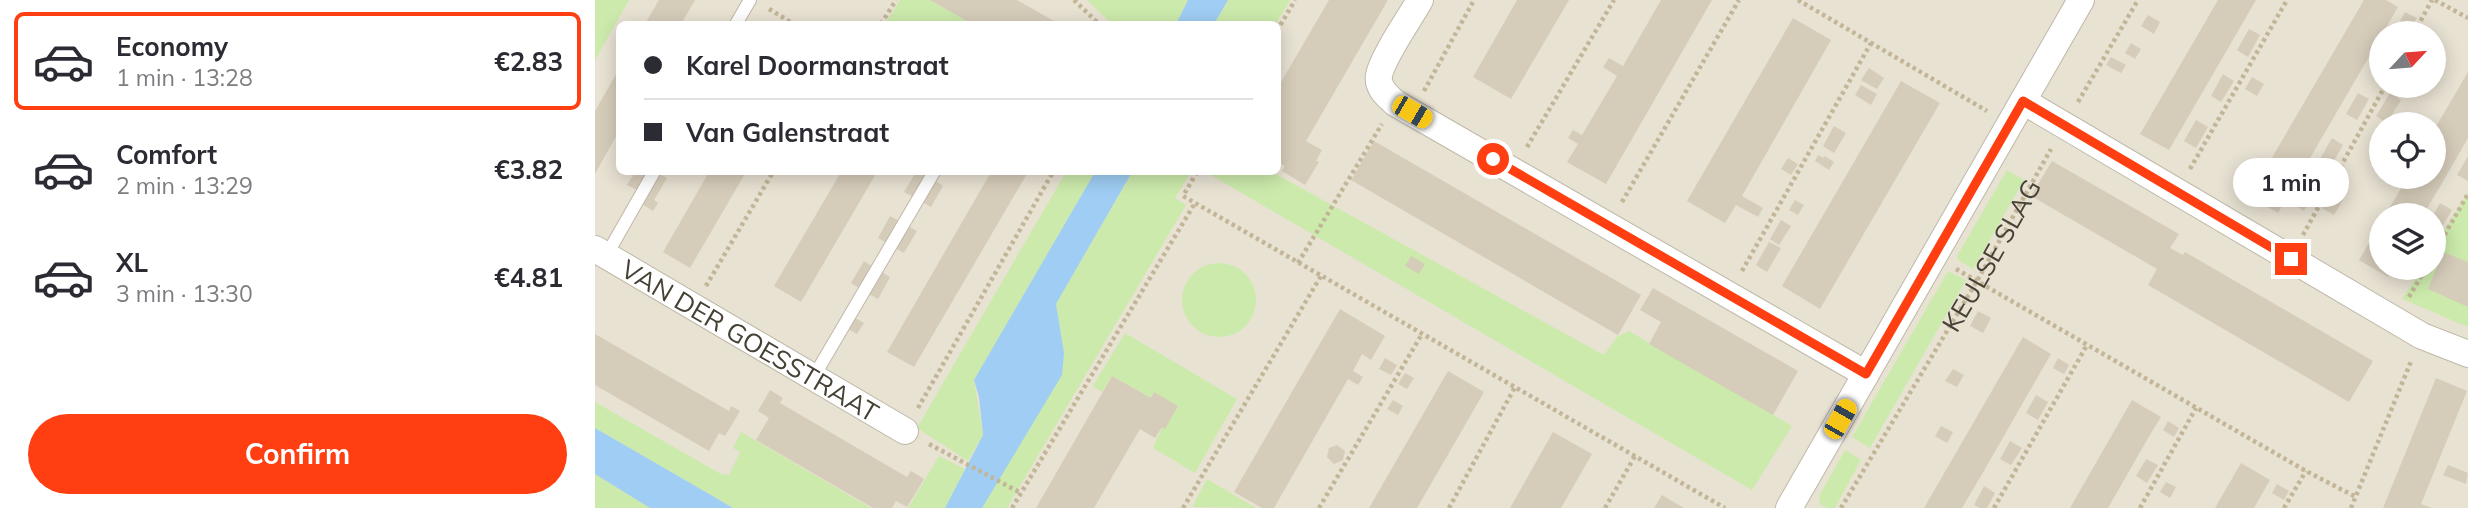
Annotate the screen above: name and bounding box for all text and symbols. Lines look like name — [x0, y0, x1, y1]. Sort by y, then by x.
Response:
north arrow — [2369, 21, 2447, 98]
map controls — [2369, 21, 2446, 280]
icon: car — [32, 30, 95, 93]
text: Economy — [116, 30, 228, 63]
text: €2.83 — [494, 45, 563, 78]
text: Karel Doormanstraat — [686, 49, 949, 82]
text: 1 min · 13:28 — [116, 63, 253, 92]
car — [1389, 92, 1436, 132]
button: locate — [2369, 112, 2446, 189]
text: Van Galenstraat — [686, 116, 889, 149]
icon: car — [32, 138, 95, 201]
text: Comfort — [116, 138, 217, 171]
route start — [1477, 143, 1509, 175]
text: €3.82 — [494, 153, 563, 186]
callout: 1 min — [2233, 158, 2349, 206]
text: 1 min — [2261, 168, 2321, 197]
text: 2 min · 13:29 — [116, 171, 253, 200]
street label: KEULSE SLAG — [1934, 173, 2047, 337]
button: layers — [2369, 203, 2446, 280]
route end — [2275, 243, 2307, 275]
icon: car — [32, 246, 95, 309]
text: XL — [116, 246, 148, 279]
street label: VAN DER GOESSTRAAT — [615, 252, 885, 429]
text: €4.81 — [494, 261, 563, 294]
text: 3 min · 13:30 — [116, 279, 253, 308]
car — [1821, 396, 1860, 442]
button: Confirm — [28, 414, 567, 494]

